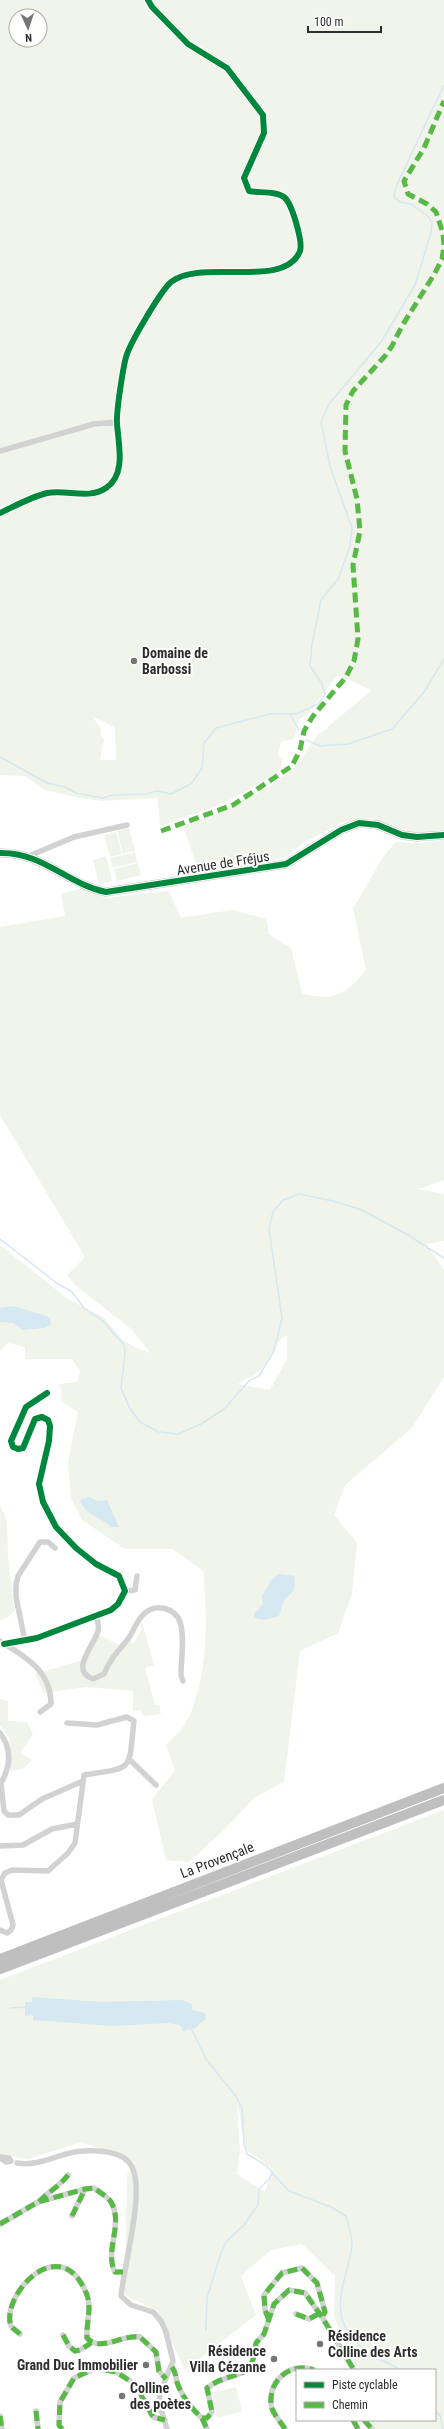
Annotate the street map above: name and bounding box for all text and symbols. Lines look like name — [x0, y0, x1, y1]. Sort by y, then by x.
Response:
north arrow — [8, 8, 48, 48]
scale bar — [308, 8, 381, 34]
text: 100 m — [314, 15, 344, 29]
text: N — [25, 31, 32, 44]
place label: Domaine de Barbossi — [142, 645, 208, 677]
marker: Domaine de Barbossi — [129, 656, 139, 666]
street label: Avenue de Fréjus — [175, 848, 271, 878]
street label: La Provençale — [178, 1838, 256, 1881]
place label: Résidence Colline des Arts — [328, 2328, 418, 2360]
marker: Résidence Colline des Arts — [315, 2339, 325, 2349]
place label: Résidence Villa Cézanne — [189, 2343, 266, 2375]
marker: Résidence Villa Cézanne — [269, 2354, 279, 2364]
place label: Grand Duc Immobilier — [17, 2357, 138, 2373]
marker: Grand Duc Immobilier — [141, 2360, 151, 2370]
legend — [296, 2369, 436, 2421]
text: Piste cyclable — [332, 2378, 398, 2392]
place label: Colline des poètes — [130, 2380, 191, 2412]
marker: Colline des poètes — [117, 2391, 127, 2401]
text: Chemin — [332, 2398, 368, 2412]

